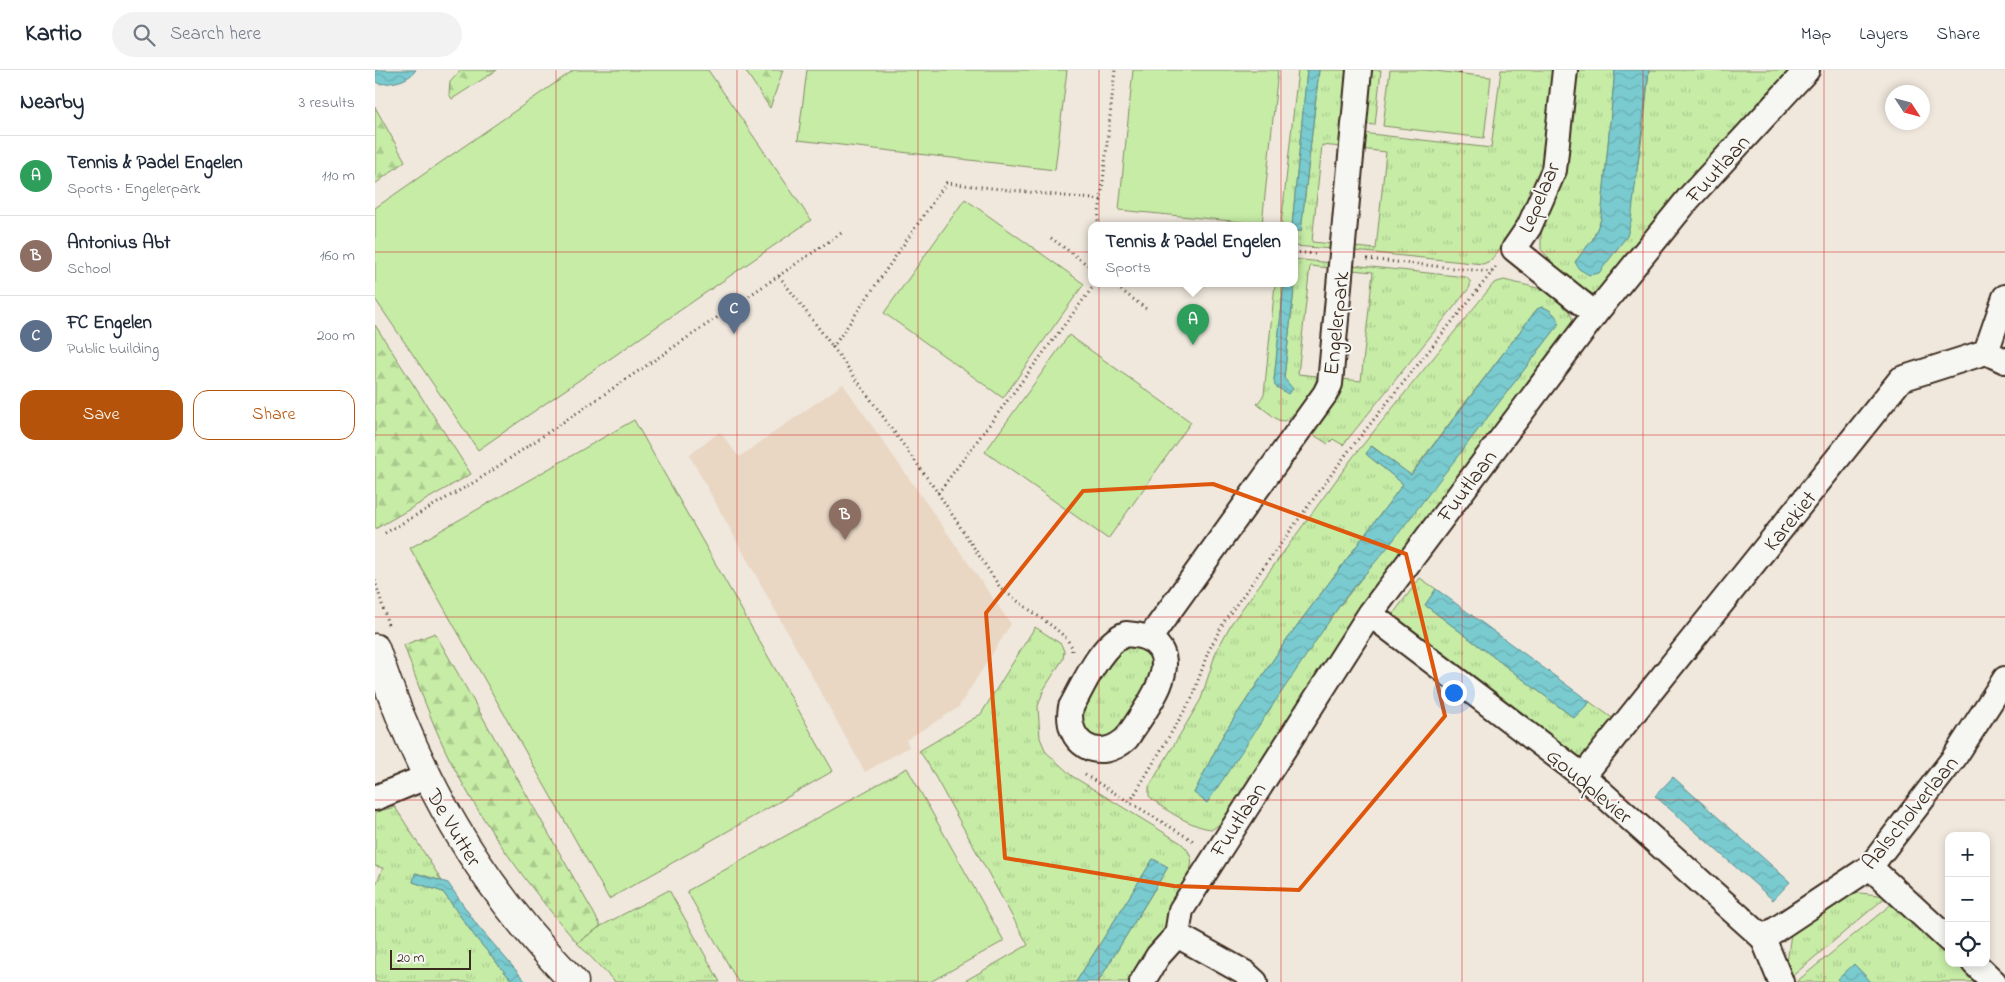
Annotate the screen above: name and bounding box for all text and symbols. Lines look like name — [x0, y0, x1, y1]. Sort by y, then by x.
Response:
search box — [112, 12, 462, 57]
text: Kartio — [25, 17, 82, 52]
icon: search — [130, 21, 158, 49]
text: Search here — [170, 21, 261, 48]
text: Map — [1801, 22, 1831, 48]
text: Layers — [1859, 22, 1909, 48]
text: Share — [1937, 22, 1980, 48]
north arrow — [1885, 85, 1930, 130]
text: Nearby — [20, 88, 84, 118]
text: 3 results — [299, 91, 355, 115]
street label: Fuutlaan — [1679, 128, 1759, 212]
text: Tennis & Padel Engelen — [67, 150, 243, 177]
street label: Lepelaar — [1512, 158, 1570, 239]
text: A — [31, 164, 41, 188]
text: 110 m — [321, 164, 355, 188]
text: Sports · Engelerpark — [67, 177, 200, 201]
popup — [1088, 222, 1298, 287]
text: Tennis & Padel Engelen — [1105, 229, 1281, 256]
text: Antonius Abt — [67, 230, 170, 257]
text: B — [31, 244, 41, 268]
text: 160 m — [320, 244, 355, 268]
text: Sports — [1105, 256, 1151, 280]
text: School — [67, 257, 111, 281]
street label: Engelerpark — [1317, 269, 1360, 377]
pin: C — [718, 293, 750, 334]
pin: A — [1177, 304, 1209, 345]
text: FC Engelen — [67, 310, 152, 337]
text: C — [32, 324, 40, 348]
text: 200 m — [317, 324, 355, 348]
text: Public building — [67, 337, 159, 361]
button: Save — [20, 390, 183, 440]
button: Share — [193, 390, 355, 440]
street label: Fuutlaan — [1430, 444, 1506, 531]
street label: Karekiet — [1757, 484, 1826, 559]
pin: B — [829, 499, 861, 540]
your location — [1441, 680, 1467, 706]
street label: Goudplevier — [1538, 742, 1638, 833]
street label: Aalscholverlaan — [1855, 750, 1968, 878]
street label: Fuutlaan — [1203, 777, 1276, 865]
street label: De Vutter — [416, 783, 488, 874]
map controls — [1945, 832, 1990, 967]
button: + — [1945, 832, 1990, 877]
button: − — [1945, 877, 1990, 922]
button: locate — [1945, 922, 1990, 967]
scale bar — [390, 947, 471, 970]
text: 20 m — [397, 948, 424, 969]

